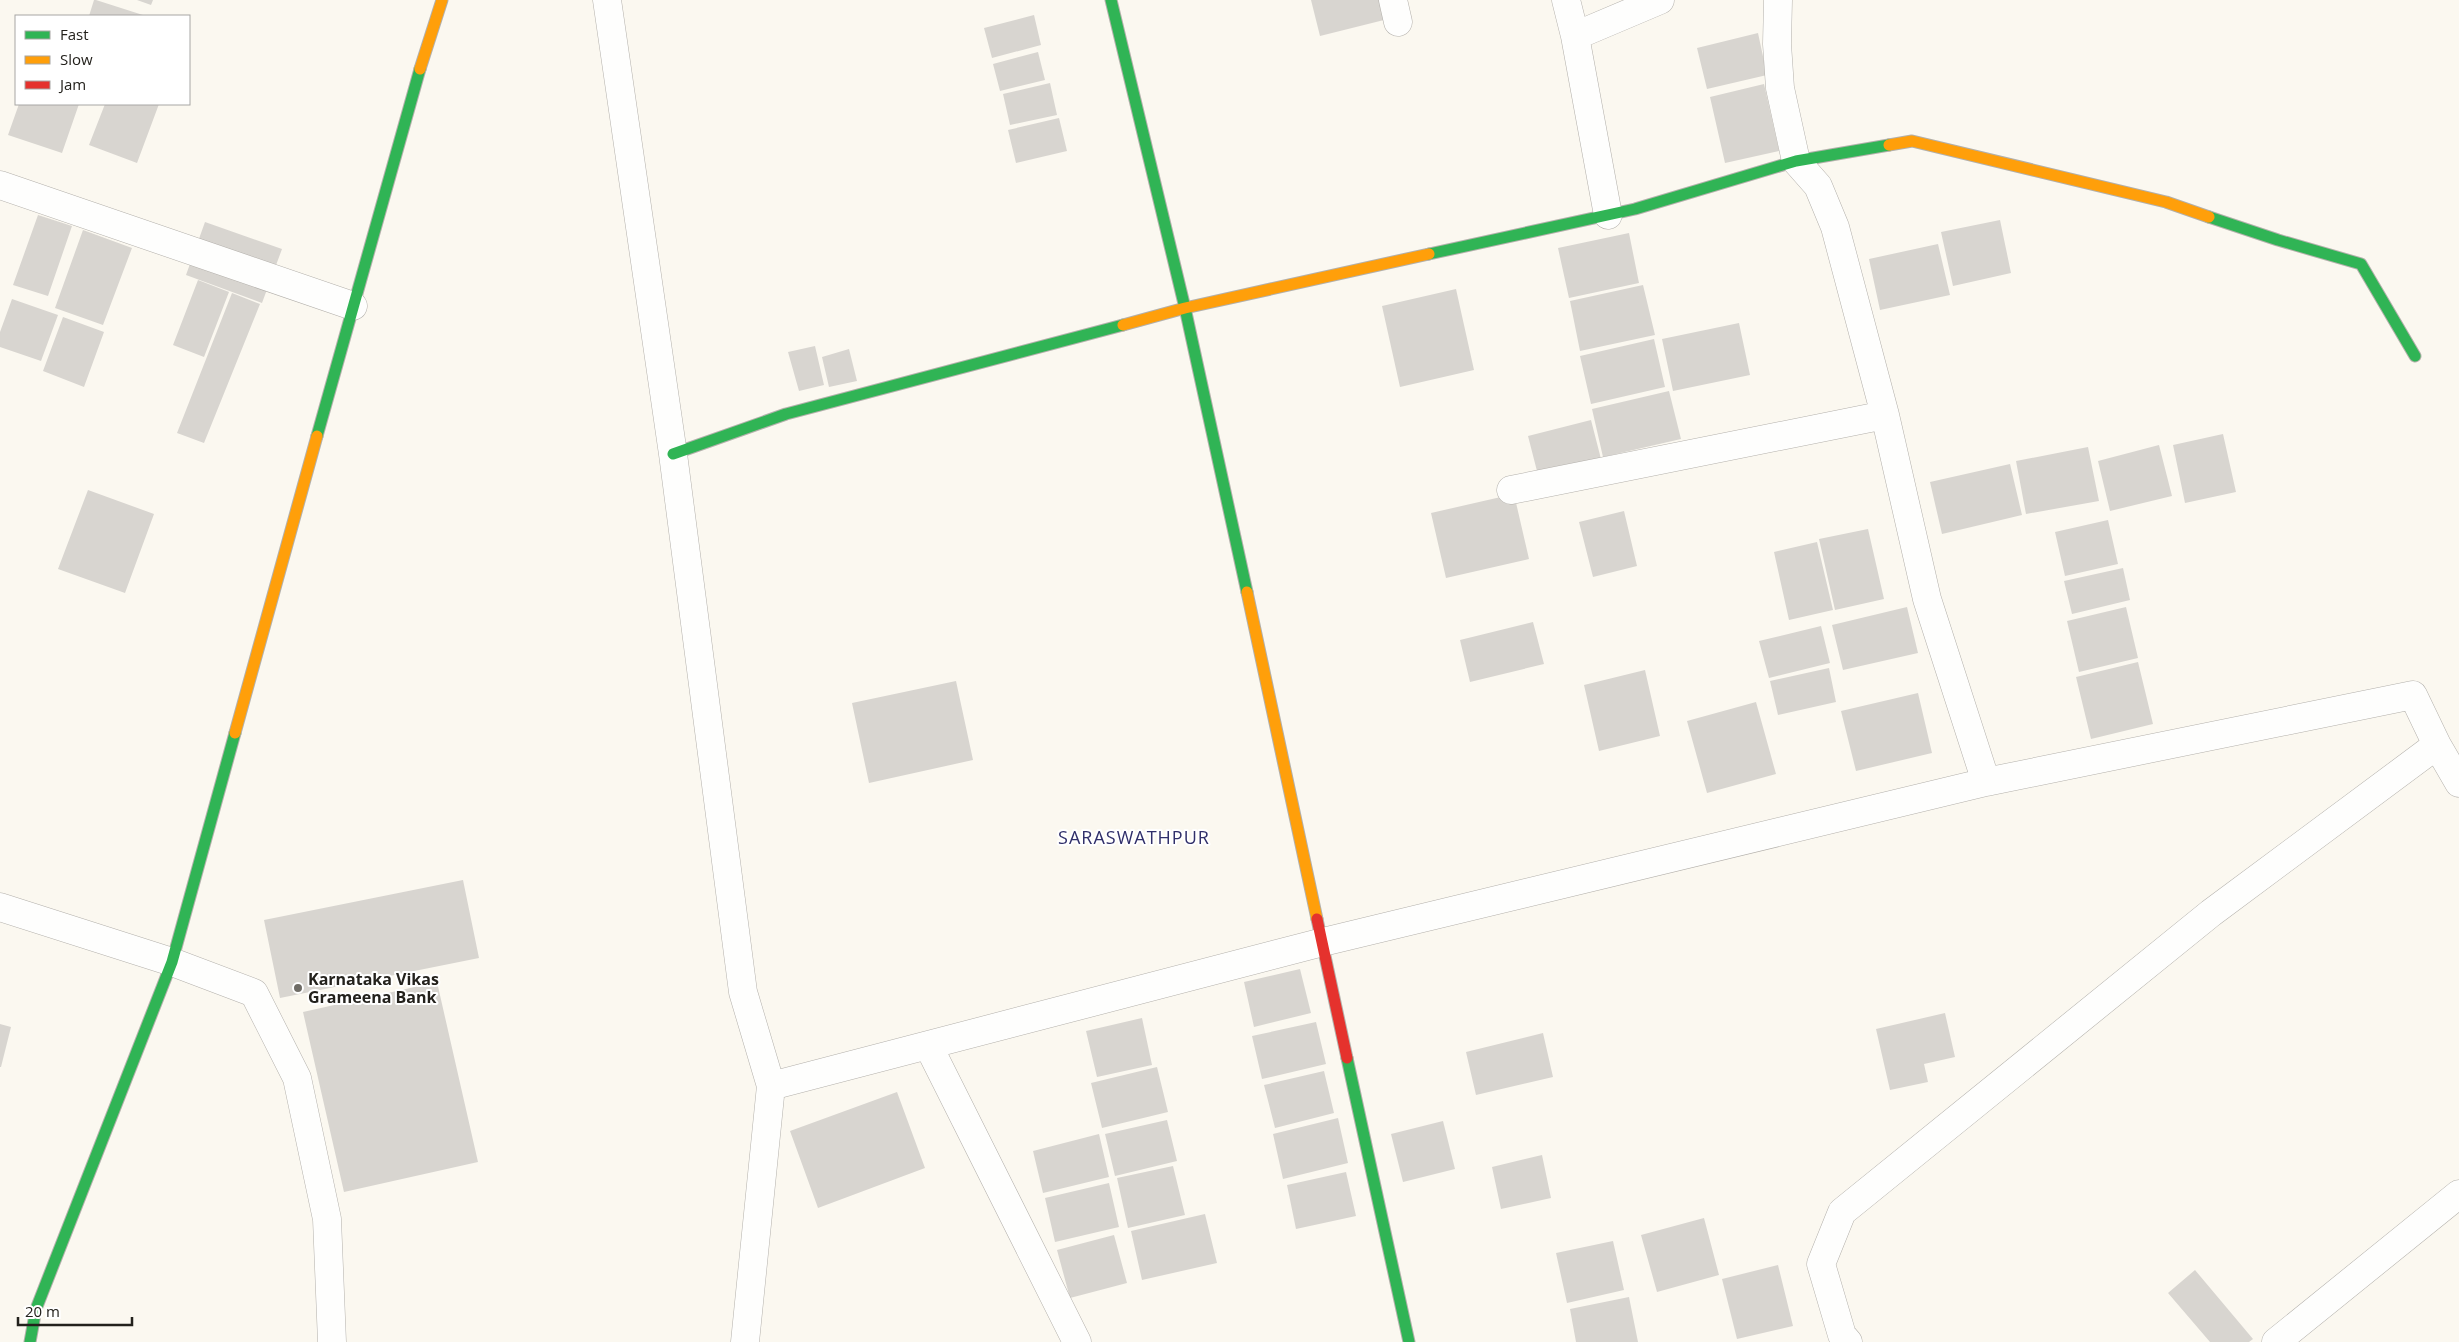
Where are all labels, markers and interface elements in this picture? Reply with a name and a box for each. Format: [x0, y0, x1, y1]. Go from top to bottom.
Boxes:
legend [15, 15, 190, 105]
text: Fast [60, 24, 89, 44]
text: Slow [60, 49, 93, 69]
text: Jam [58, 74, 86, 94]
district label: SARASWATHPUR [1058, 825, 1210, 849]
place label: Karnataka Vikas Grameena Bank [308, 968, 439, 1008]
marker: Karnataka Vikas Grameena Bank [292, 982, 304, 994]
scale bar [18, 1294, 131, 1326]
text: 20 m [25, 1301, 60, 1321]

